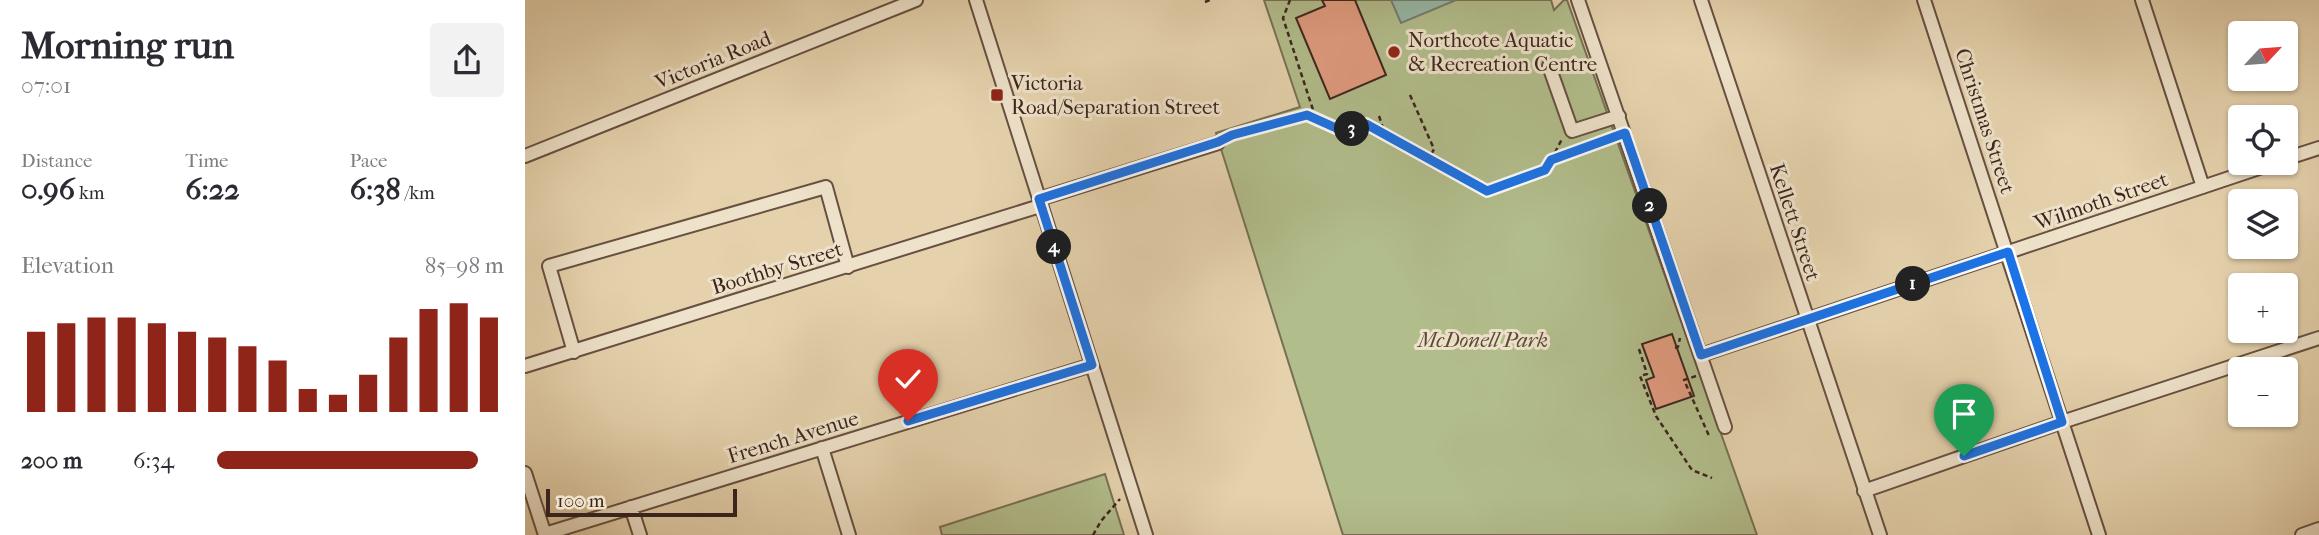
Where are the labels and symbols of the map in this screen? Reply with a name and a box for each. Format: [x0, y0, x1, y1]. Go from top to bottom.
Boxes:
north arrow [2228, 21, 2298, 91]
street label: Victoria Road [651, 26, 775, 95]
place label: Northcote Aquatic & Recreation Centre [1408, 28, 1597, 76]
marker: Northcote Aquatic & Recreation Centre [1386, 44, 1402, 60]
street label: Christmas Street [1950, 45, 2020, 197]
place label: Victoria Road/Separation Street [1010, 71, 1221, 119]
marker: Victoria Road/Separation Street [989, 87, 1005, 103]
pin: 3 [1335, 111, 1369, 146]
street label: Kellett Street [1765, 160, 1825, 284]
street label: Wilmoth Street [2030, 167, 2171, 235]
pin: 2 [1633, 188, 1667, 224]
pin: 4 [1037, 230, 1071, 264]
street label: Boothby Street [709, 237, 846, 299]
pin: 1 [1895, 266, 1931, 302]
park label: McDonell Park [1416, 328, 1548, 352]
pin [878, 349, 938, 421]
pin [1934, 384, 1994, 456]
street label: French Avenue [725, 406, 861, 468]
scale bar [546, 486, 737, 518]

